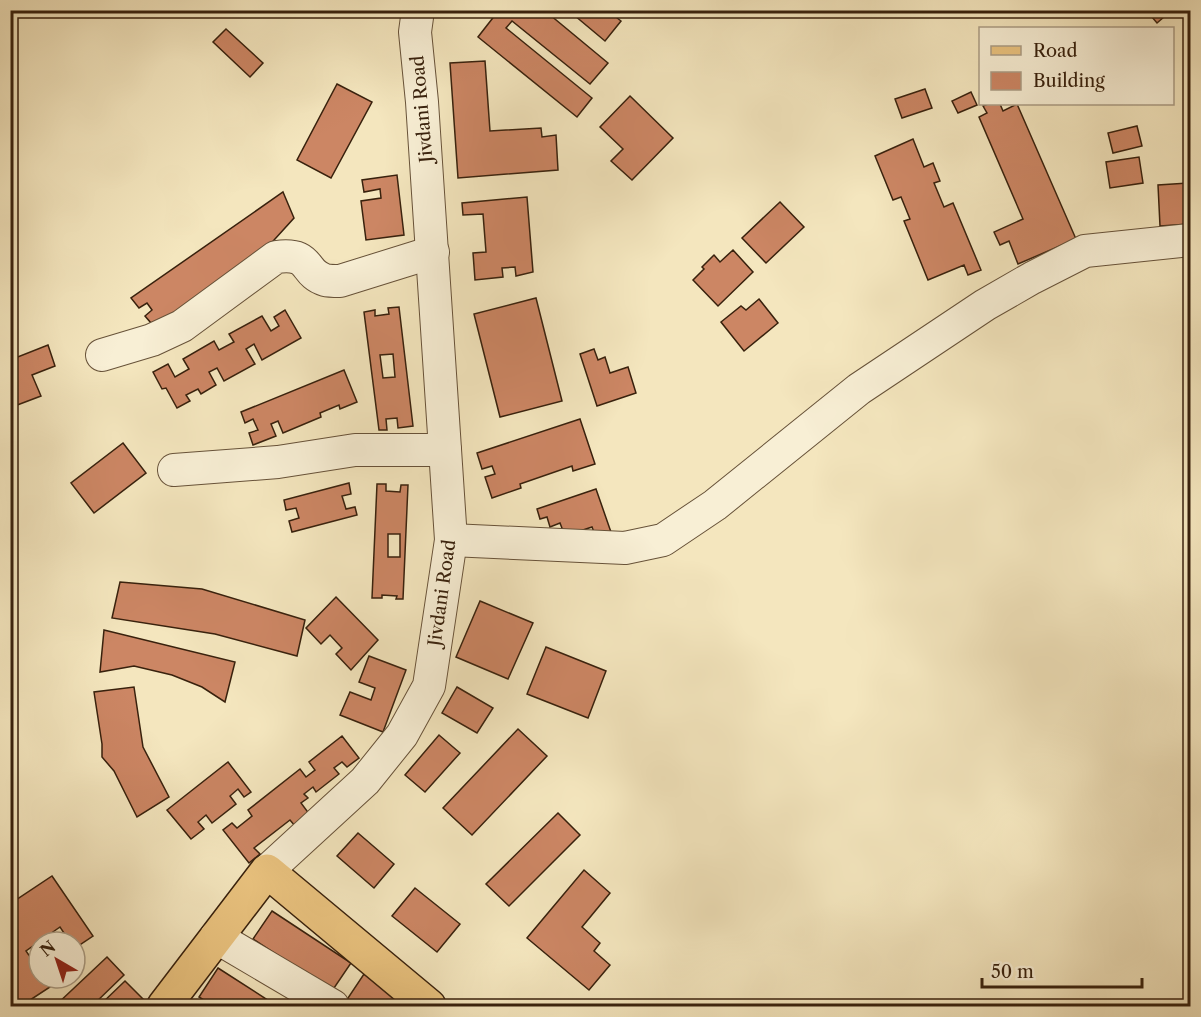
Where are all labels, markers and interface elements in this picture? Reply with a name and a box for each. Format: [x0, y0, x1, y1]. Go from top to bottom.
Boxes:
legend [979, 27, 1174, 105]
text: Road [1033, 40, 1078, 62]
street label: Jivdani Road [406, 54, 438, 166]
text: Building [1033, 70, 1105, 92]
street label: Jivdani Road [423, 538, 460, 651]
north arrow [27, 930, 87, 990]
text: N [36, 936, 59, 960]
scale bar [982, 951, 1142, 989]
text: 50 m [991, 961, 1034, 983]

